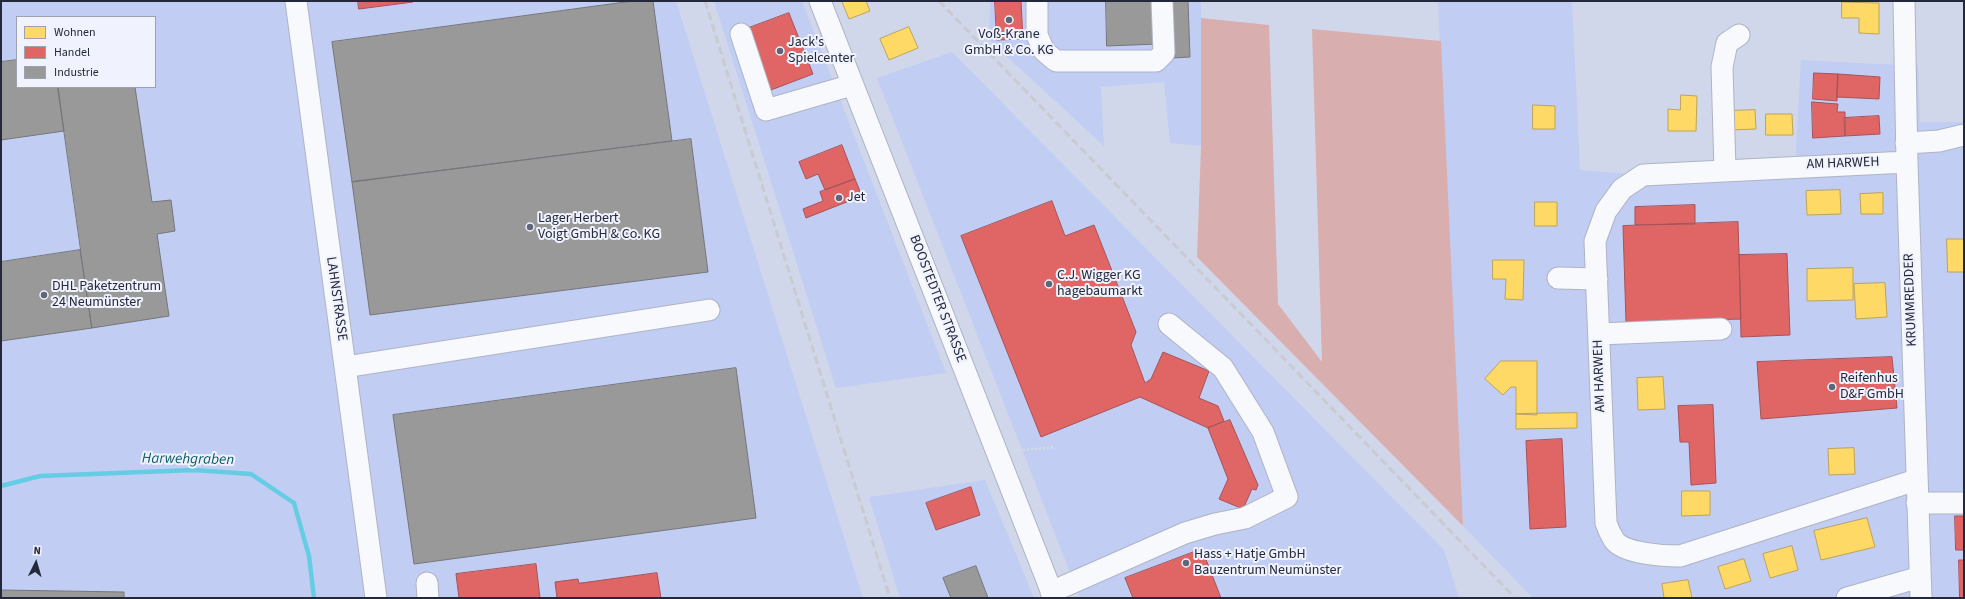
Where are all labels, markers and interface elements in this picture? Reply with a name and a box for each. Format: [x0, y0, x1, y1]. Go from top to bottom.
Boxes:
marker: Voß-Krane GmbH & Co. KG [1004, 15, 1014, 25]
legend [16, 16, 156, 88]
text: Wohnen [54, 24, 96, 41]
place label: Voß-Krane GmbH & Co. KG [964, 27, 1054, 60]
place label: Jack's Spielcenter [788, 35, 854, 68]
text: Handel [54, 44, 90, 61]
marker: Jack's Spielcenter [775, 46, 785, 56]
text: Industrie [54, 64, 99, 81]
street label: AM HARWEH [1806, 154, 1880, 174]
place label: Jet [847, 190, 865, 206]
marker: Jet [834, 193, 844, 203]
place label: Lager Herbert Voigt GmbH & Co. KG [538, 211, 660, 244]
marker: Lager Herbert Voigt GmbH & Co. KG [525, 222, 535, 232]
street label: BOOSTEDTER STRASSE [905, 233, 969, 365]
street label: KRUMMREDDER [1901, 253, 1921, 347]
street label: LAHNSTRASSE [322, 256, 350, 342]
place label: C.J. Wigger KG hagebaumarkt [1057, 268, 1143, 300]
place label: DHL Paketzentrum 24 Neumünster [52, 279, 161, 312]
marker: C.J. Wigger KG hagebaumarkt [1044, 279, 1054, 289]
marker: DHL Paketzentrum 24 Neumünster [39, 290, 49, 300]
street label: AM HARWEH [1590, 339, 1610, 413]
place label: Reifenhus D&F GmbH [1840, 371, 1904, 404]
marker: Reifenhus D&F GmbH [1827, 382, 1837, 392]
water label: Harwehgraben [142, 450, 234, 470]
north arrow [16, 543, 56, 583]
text: N [33, 543, 41, 558]
place label: Hass + Hatje GmbH Bauzentrum Neumünster [1194, 547, 1341, 580]
marker: Hass + Hatje GmbH Bauzentrum Neumünster [1181, 558, 1191, 568]

